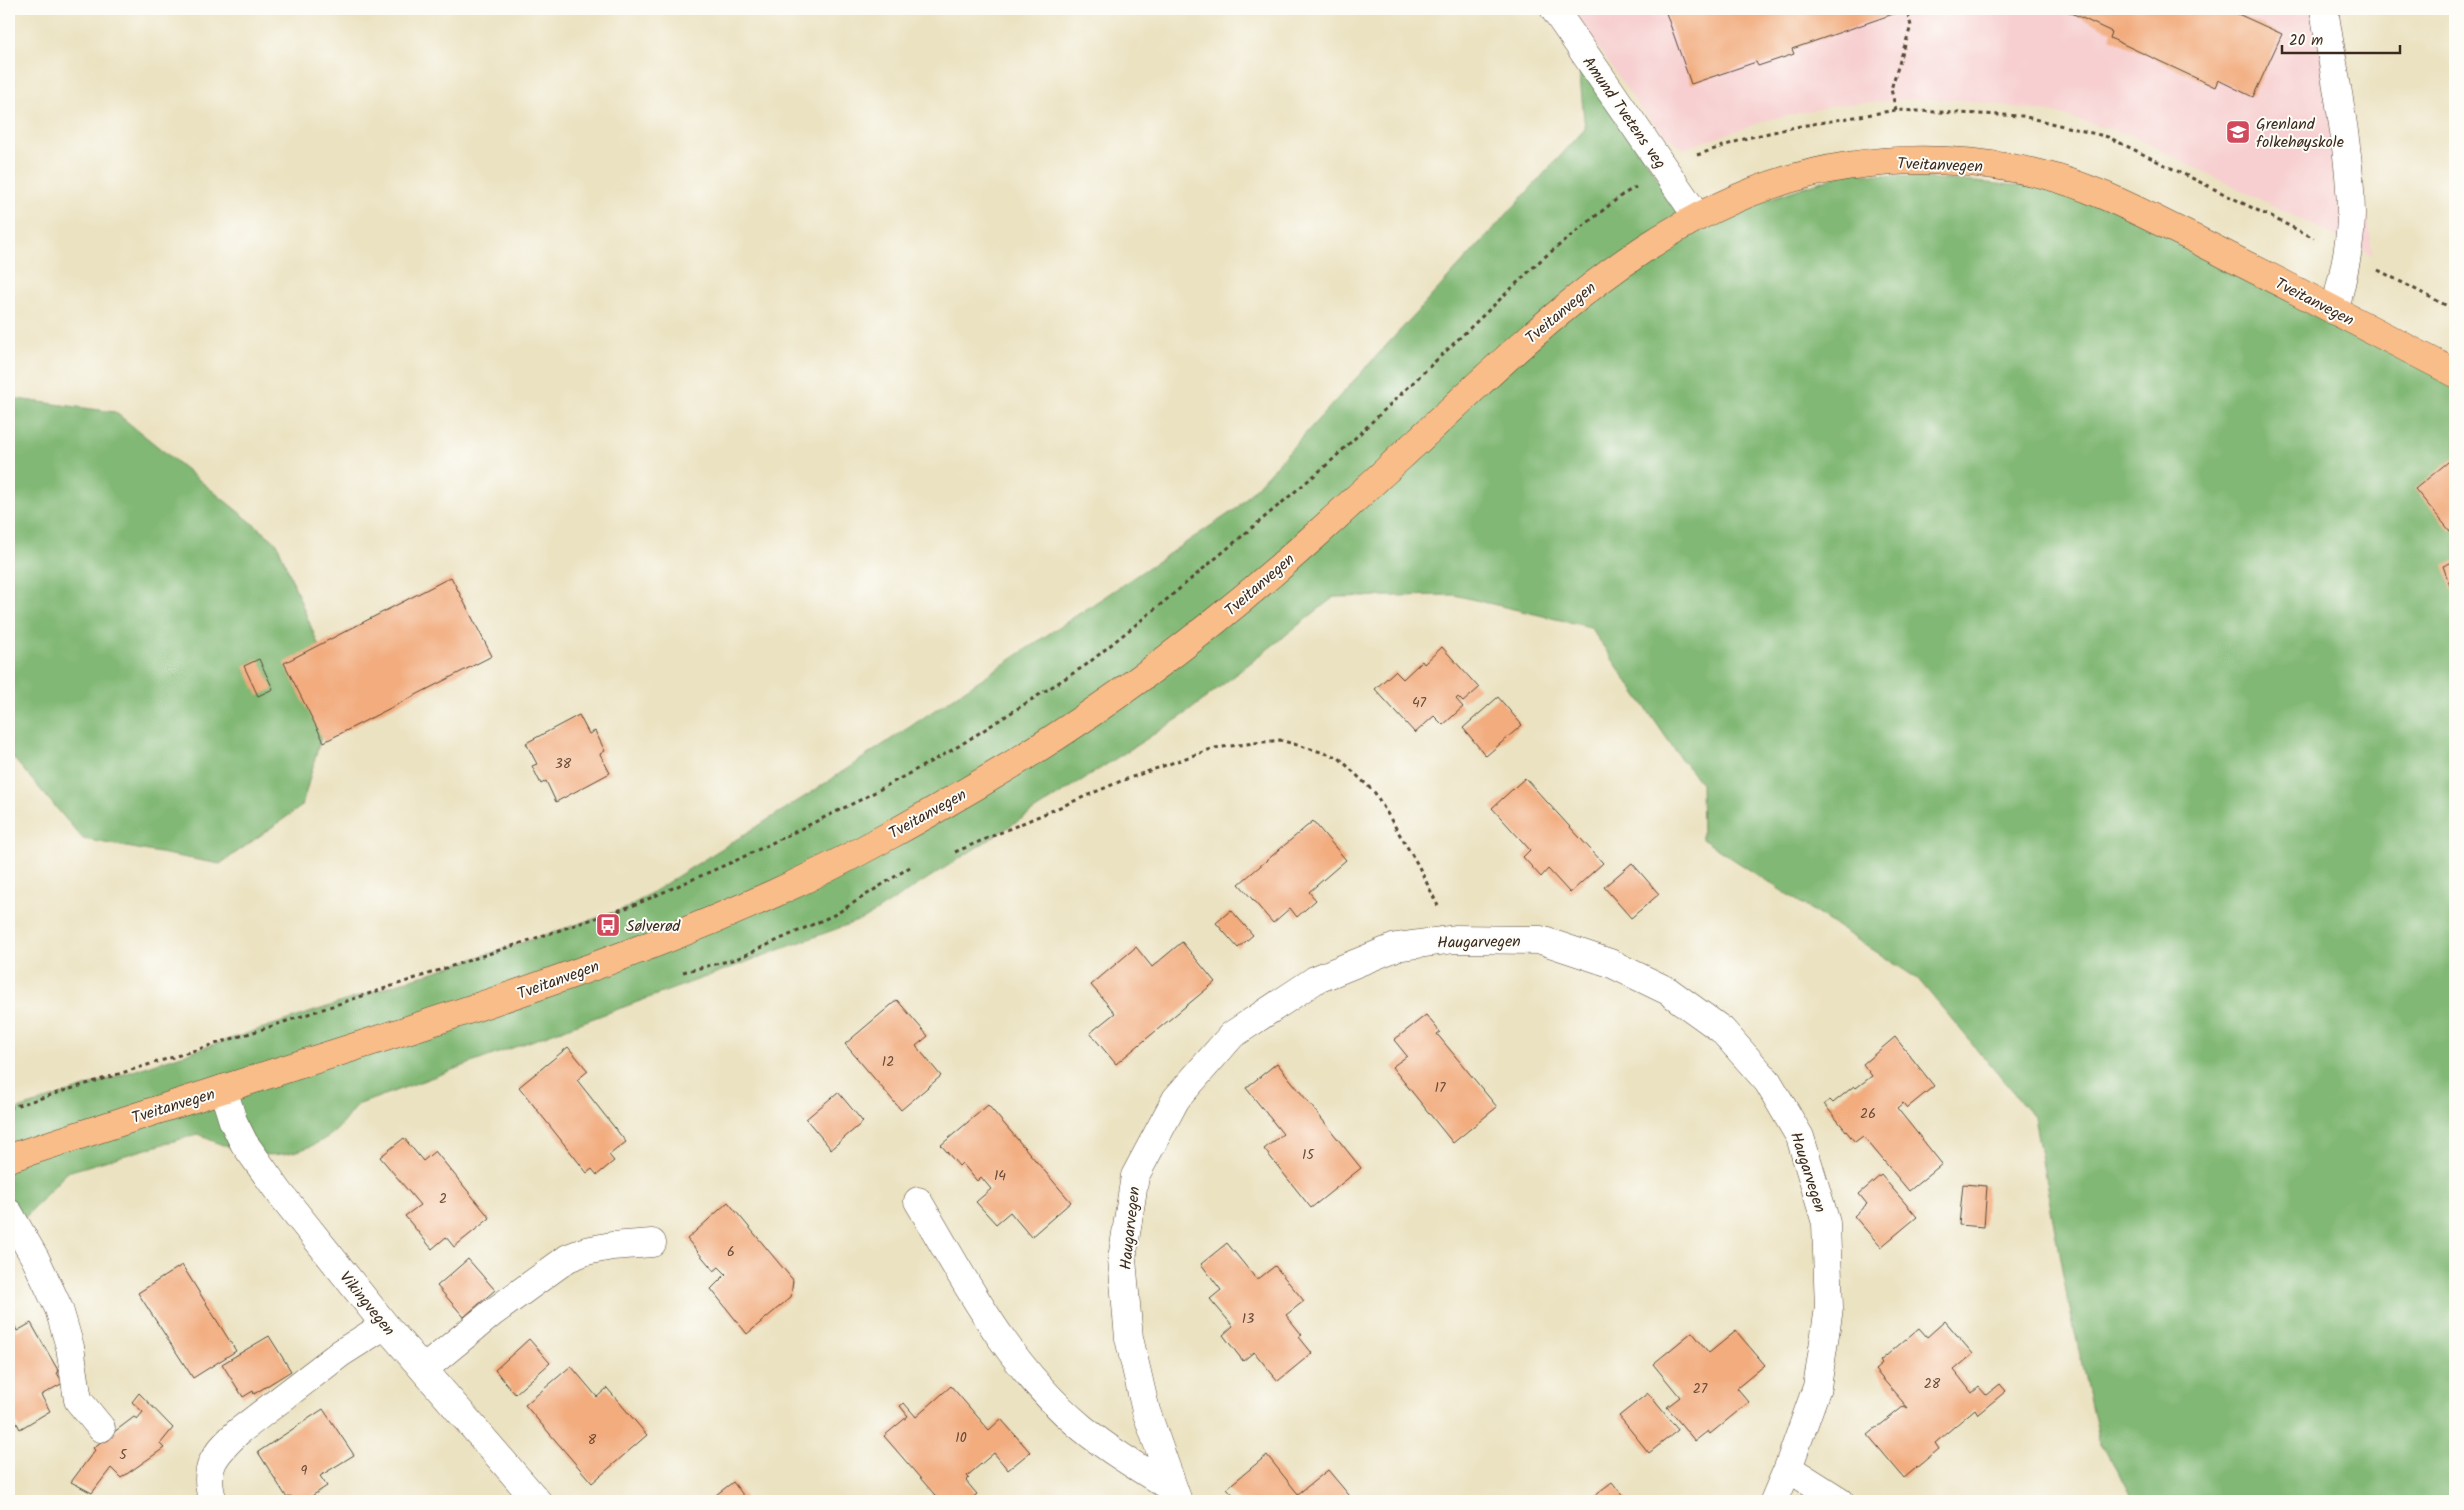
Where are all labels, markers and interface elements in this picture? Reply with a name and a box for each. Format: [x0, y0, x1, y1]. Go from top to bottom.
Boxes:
scale bar [2282, 22, 2399, 54]
text: 20 m [2289, 29, 2323, 53]
street label: Amund Tvetens veg [1576, 51, 1672, 174]
place label: Grenland folkehøyskole [2256, 112, 2344, 155]
school or university icon: Grenland folkehøyskole [2225, 119, 2251, 145]
street label: Tveitanvegen [1897, 152, 1983, 179]
street label: Tveitanvegen [2270, 272, 2358, 333]
street label: Tveitanvegen [1520, 276, 1602, 350]
street label: Tveitanvegen [1219, 548, 1301, 623]
house number: 47 [1412, 692, 1427, 714]
house number: 38 [555, 753, 572, 775]
street label: Tveitanvegen [884, 783, 971, 846]
bus stop icon: Sølverød [595, 912, 621, 938]
place label: Sølverød [626, 914, 681, 939]
street label: Haugarvegen [1437, 929, 1521, 956]
street label: Tveitanvegen [514, 954, 603, 1007]
house number: 12 [882, 1051, 894, 1073]
house number: 17 [1435, 1077, 1446, 1099]
street label: Tveitanvegen [129, 1082, 218, 1131]
house number: 26 [1860, 1103, 1876, 1125]
street label: Haugarvegen [1783, 1129, 1832, 1216]
house number: 15 [1302, 1144, 1315, 1166]
house number: 14 [994, 1165, 1006, 1187]
street label: Haugarvegen [1114, 1185, 1147, 1271]
house number: 2 [439, 1188, 447, 1210]
house number: 6 [727, 1241, 735, 1263]
street label: Vikingvegen [333, 1266, 401, 1342]
house number: 13 [1242, 1308, 1254, 1330]
house number: 28 [1924, 1373, 1941, 1395]
house number: 27 [1693, 1378, 1708, 1400]
house number: 10 [955, 1427, 967, 1449]
house number: 8 [588, 1429, 597, 1451]
house number: 5 [119, 1444, 128, 1466]
house number: 9 [301, 1460, 308, 1482]

